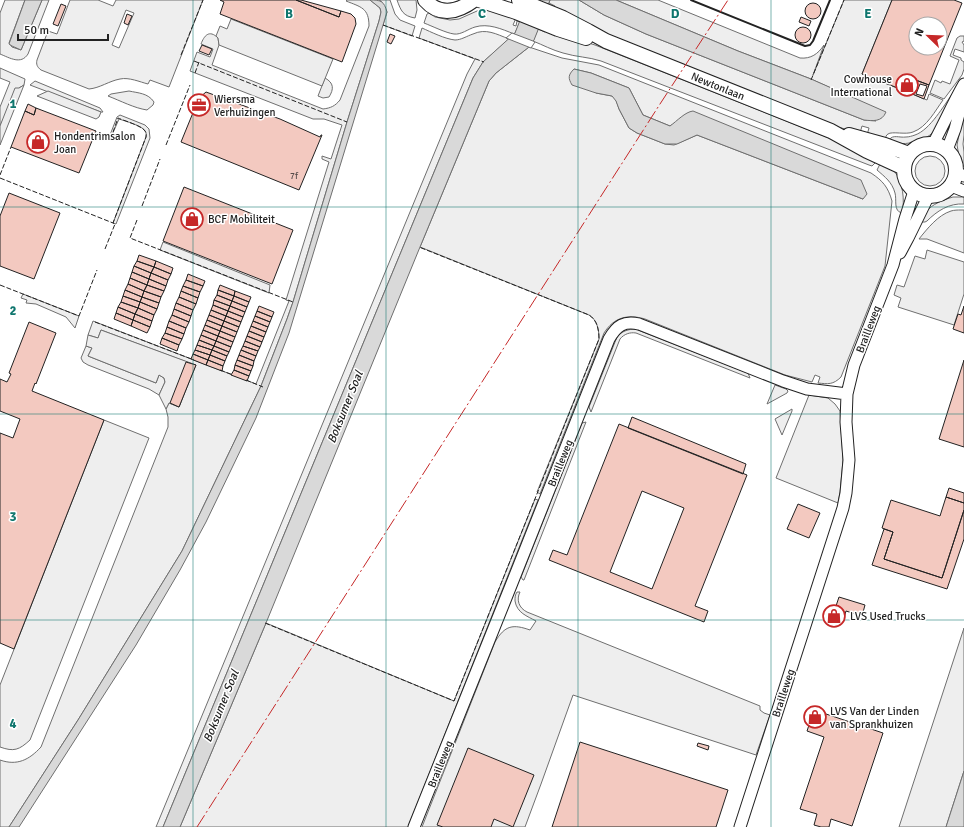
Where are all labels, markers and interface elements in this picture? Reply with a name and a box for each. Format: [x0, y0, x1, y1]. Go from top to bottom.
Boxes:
text: B [285, 6, 293, 22]
text: C [478, 6, 486, 22]
text: D [671, 6, 680, 22]
text: E [864, 6, 872, 22]
scale bar [18, 16, 108, 42]
north arrow [908, 16, 948, 56]
text: 50 m [24, 23, 49, 38]
text: N [912, 26, 927, 38]
street label: Newtonlaan [689, 70, 747, 103]
shop icon: Cowhouse International [894, 72, 920, 98]
place label: Cowhouse International [831, 73, 892, 99]
office icon: Wiersma Verhuizingen [186, 92, 212, 118]
place label: Wiersma Verhuizingen [214, 93, 275, 119]
text: 1 [9, 96, 17, 112]
shop icon: Hondentrimsalon Joan [25, 129, 51, 155]
place label: Hondentrimsalon Joan [54, 130, 136, 156]
house number: 7f [290, 171, 299, 182]
shop icon: BCF Mobiliteit [179, 206, 205, 232]
place label: BCF Mobiliteit [208, 213, 275, 226]
text: 2 [9, 303, 17, 319]
street label: Brailleweg [853, 303, 884, 355]
water label: Boksumer Soal [324, 368, 367, 445]
street label: Brailleweg [545, 438, 576, 489]
text: 3 [9, 509, 17, 525]
shop icon: LVS Used Trucks [821, 603, 847, 629]
place label: LVS Used Trucks [850, 610, 926, 623]
water label: Boksumer Soal [200, 667, 243, 744]
street label: Brailleweg [770, 667, 797, 719]
shop icon: LVS Van der Linden van Sprankhuizen [802, 704, 828, 730]
place label: LVS Van der Linden van Sprankhuizen [830, 705, 919, 731]
text: 4 [9, 716, 17, 732]
street label: Brailleweg [425, 739, 456, 790]

